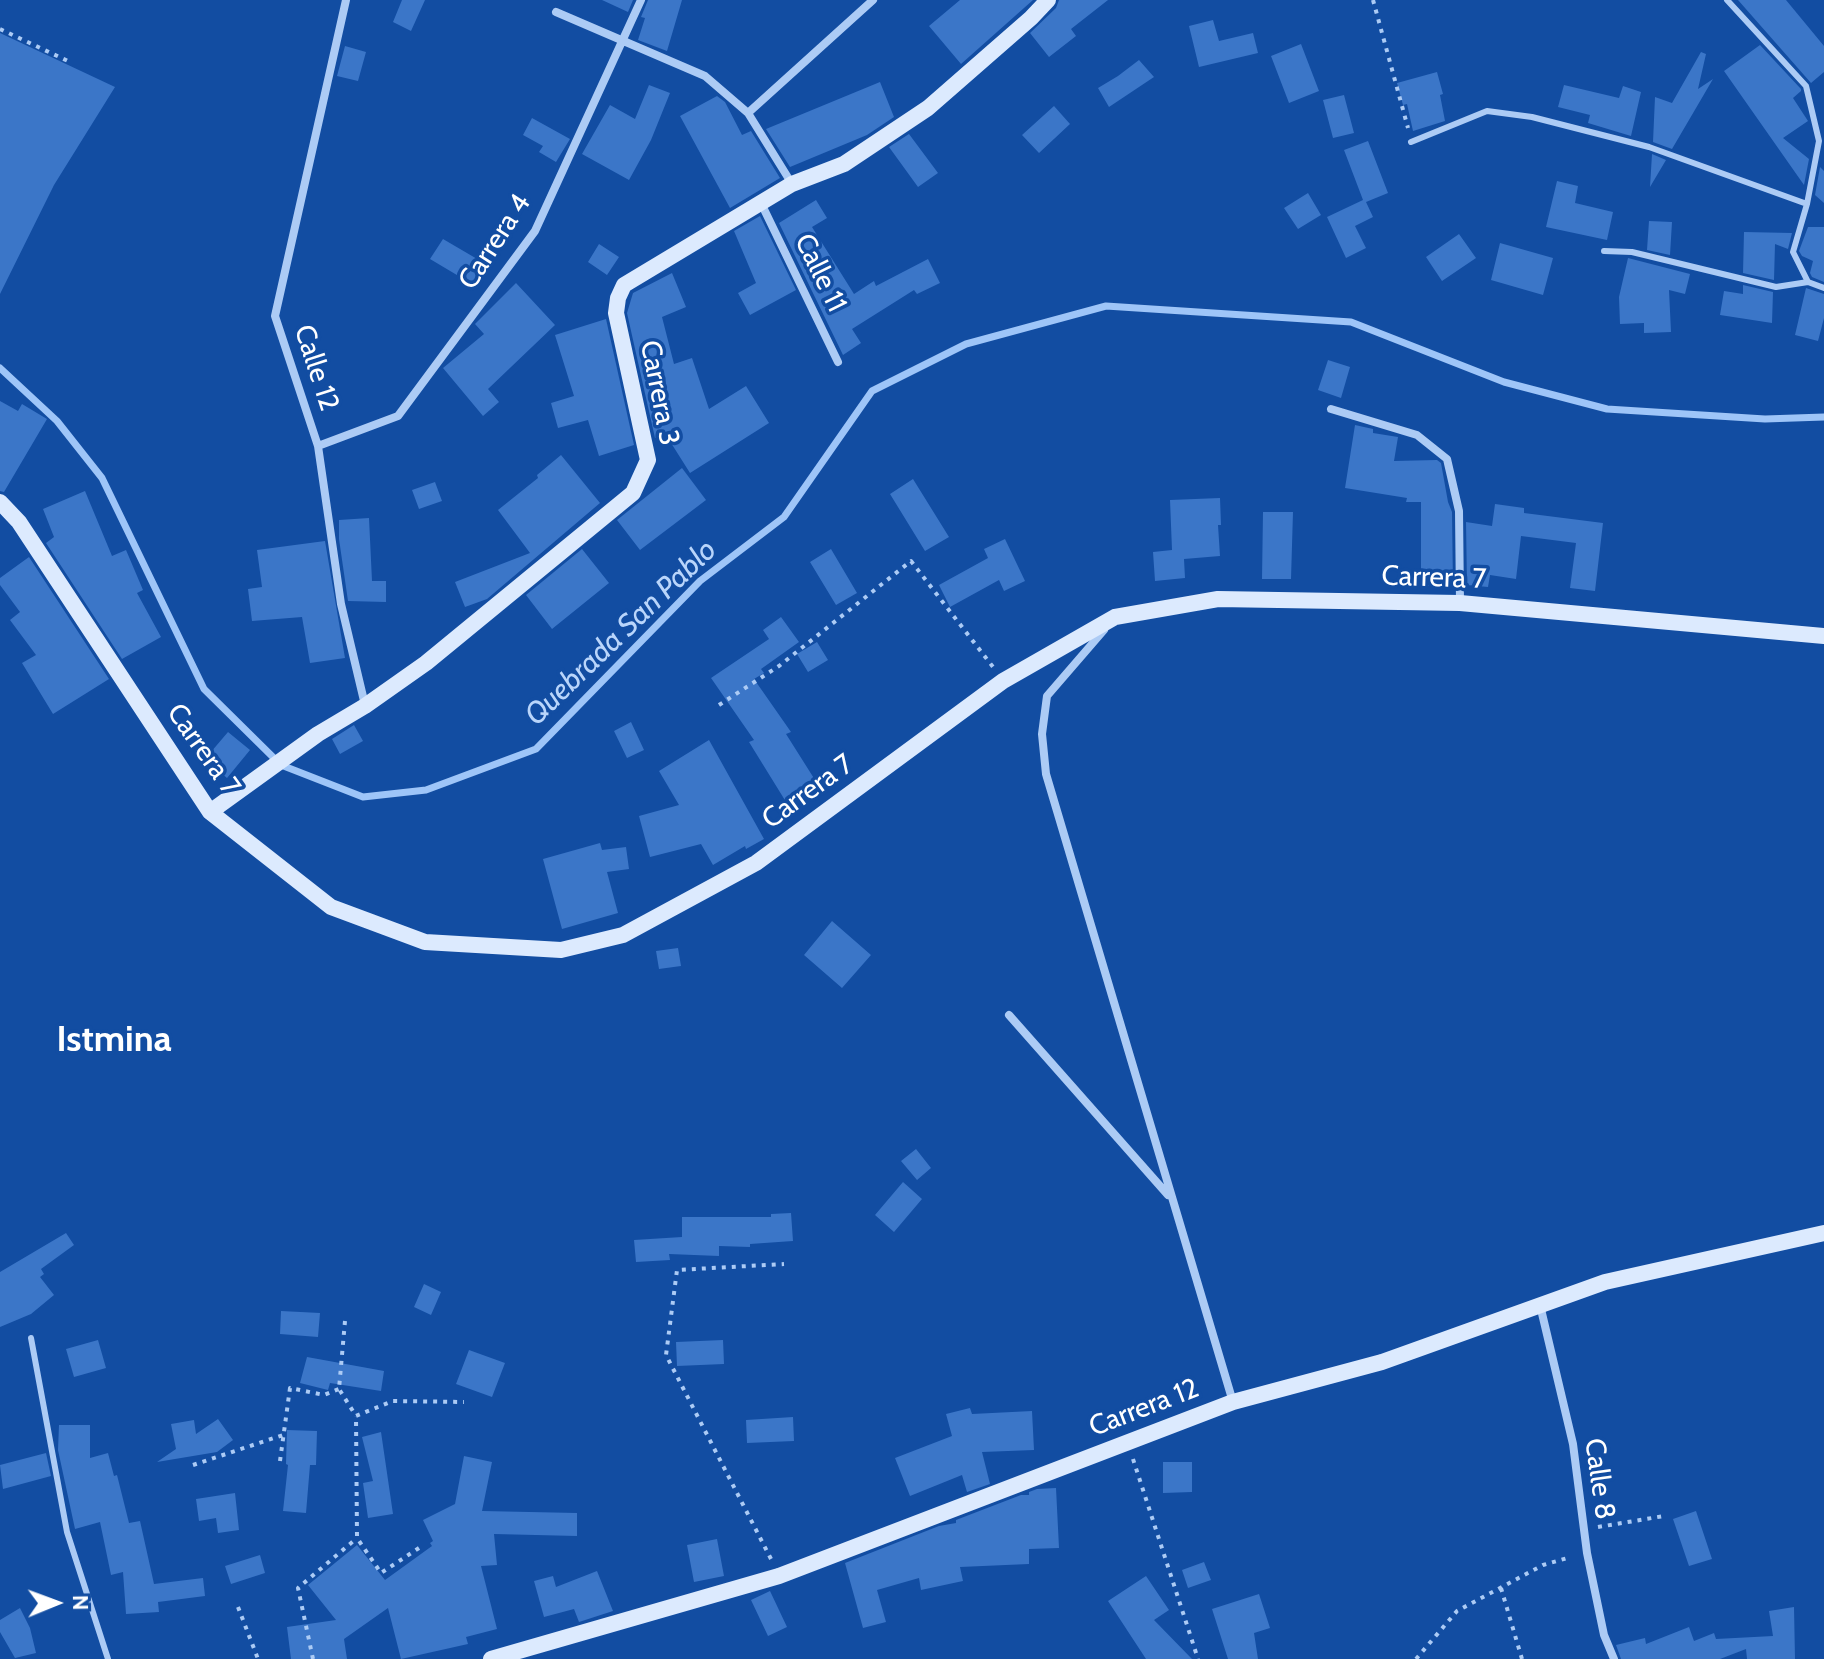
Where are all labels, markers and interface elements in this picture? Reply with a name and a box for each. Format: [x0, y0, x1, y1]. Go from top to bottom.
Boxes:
street label: Carrera 4 [452, 188, 538, 296]
street label: Calle 11 [787, 228, 853, 318]
street label: Calle 12 [286, 321, 346, 415]
street label: Carrera 3 [632, 338, 686, 448]
water label: Quebrada San Pablo [518, 533, 724, 733]
street label: Carrera 7 [1381, 559, 1487, 597]
street label: Carrera 7 [159, 697, 247, 803]
street label: Carrera 7 [756, 748, 860, 836]
district label: Istmina [56, 1018, 172, 1062]
street label: Carrera 12 [1085, 1372, 1203, 1444]
street label: Calle 8 [1577, 1436, 1621, 1522]
north arrow [16, 1563, 96, 1643]
text: N [67, 1595, 94, 1611]

